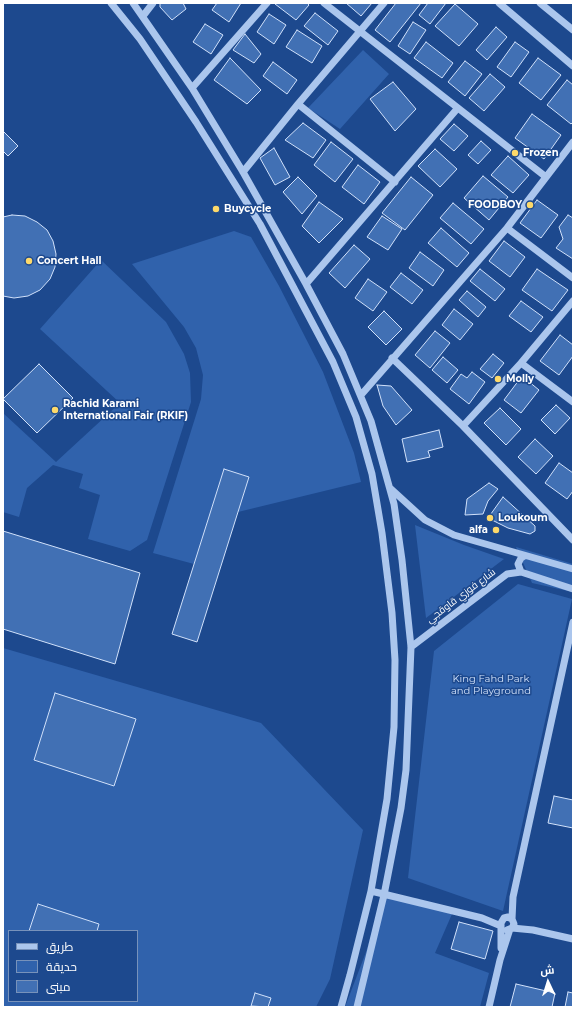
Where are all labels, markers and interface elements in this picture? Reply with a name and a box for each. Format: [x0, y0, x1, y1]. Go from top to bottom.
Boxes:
place label: Frozen [523, 147, 559, 159]
marker: Frozen [510, 148, 520, 158]
place label: FOODBOY [468, 199, 522, 211]
marker: FOODBOY [525, 200, 535, 210]
place label: Buycycle [224, 203, 271, 215]
marker: Buycycle [211, 204, 221, 214]
place label: Concert Hall [37, 255, 102, 267]
marker: Concert Hall [24, 256, 34, 266]
place label: Molly [506, 373, 534, 385]
marker: Molly [493, 374, 503, 384]
place label: Rachid Karami International Fair (RKIF) [63, 398, 188, 422]
marker: Rachid Karami International Fair (RKIF) [50, 405, 60, 415]
place label: Loukoum [498, 512, 548, 524]
marker: Loukoum [485, 513, 495, 523]
place label: alfa [469, 524, 488, 536]
marker: alfa [491, 525, 501, 535]
street label: شارع فوزي قاوقجي [424, 566, 498, 626]
park label: King Fahd Park and Playground [451, 673, 531, 696]
legend [8, 930, 138, 1002]
text: طريق [46, 939, 73, 954]
text: حديقة [46, 959, 77, 974]
north arrow [528, 962, 568, 1002]
text: ش [540, 963, 555, 978]
text: مبنى [46, 979, 71, 994]

